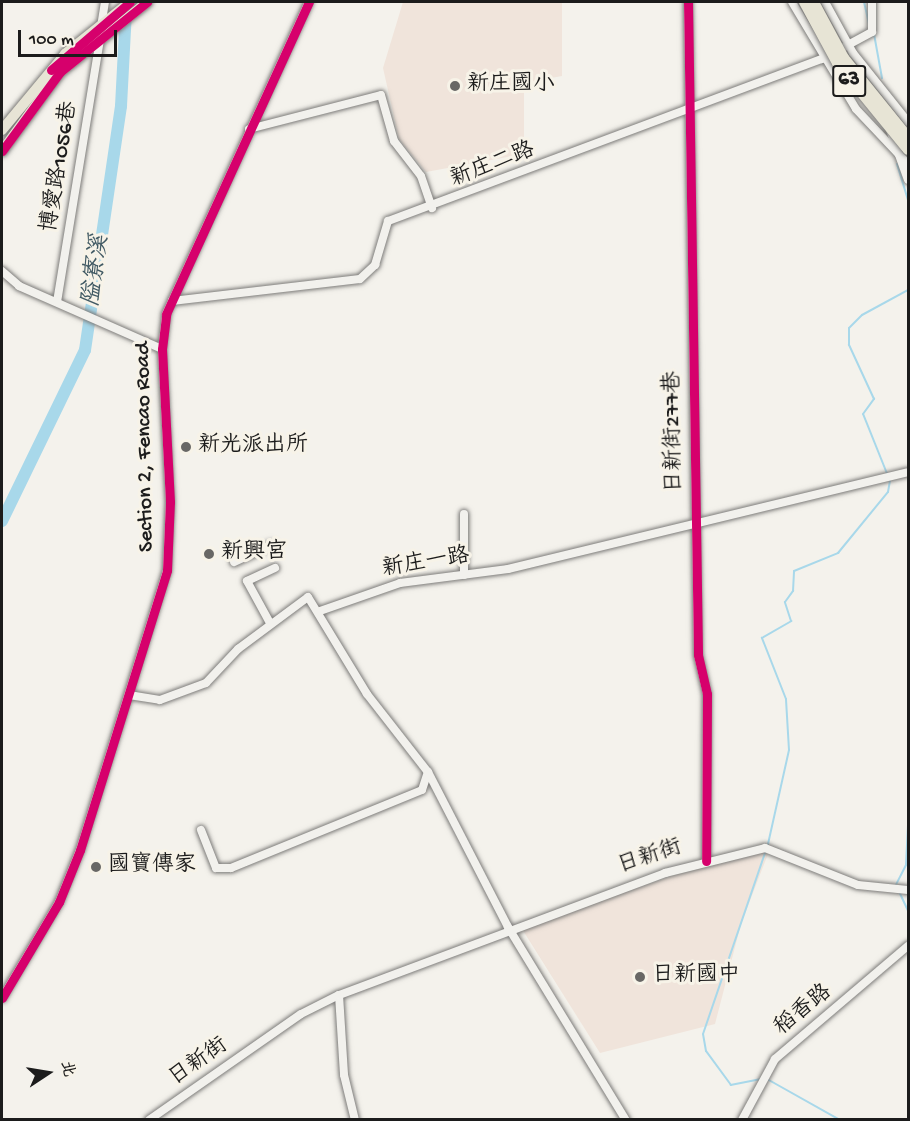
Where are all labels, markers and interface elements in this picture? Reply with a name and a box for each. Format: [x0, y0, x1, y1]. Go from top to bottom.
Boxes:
scale bar [21, 18, 120, 56]
text: 100 m [29, 30, 74, 51]
road number: 63 [831, 63, 867, 99]
place label: 新庄國小 [467, 73, 555, 99]
marker: 新庄國小 [448, 79, 462, 93]
street label: 博愛路1056巷 [38, 100, 84, 234]
street label: 新庄二路 [447, 138, 539, 194]
water label: 隘寮溪 [78, 233, 116, 309]
street label: Section 2, Fencao Road [131, 342, 161, 552]
street label: 日新街277巷 [661, 371, 689, 493]
place label: 新光派出所 [198, 434, 308, 460]
marker: 新光派出所 [179, 440, 193, 454]
place label: 新興宮 [221, 541, 287, 567]
street label: 新庄一路 [380, 544, 472, 584]
marker: 新興宮 [202, 547, 216, 561]
street label: 日新街 [615, 835, 685, 881]
place label: 國寶傳家 [108, 854, 196, 880]
marker: 國寶傳家 [89, 860, 103, 874]
place label: 日新國中 [652, 964, 740, 990]
marker: 日新國中 [633, 970, 647, 984]
street label: 稻香路 [770, 980, 838, 1042]
street label: 日新街 [164, 1033, 234, 1093]
north arrow [18, 1043, 78, 1103]
text: 北 [55, 1059, 77, 1079]

